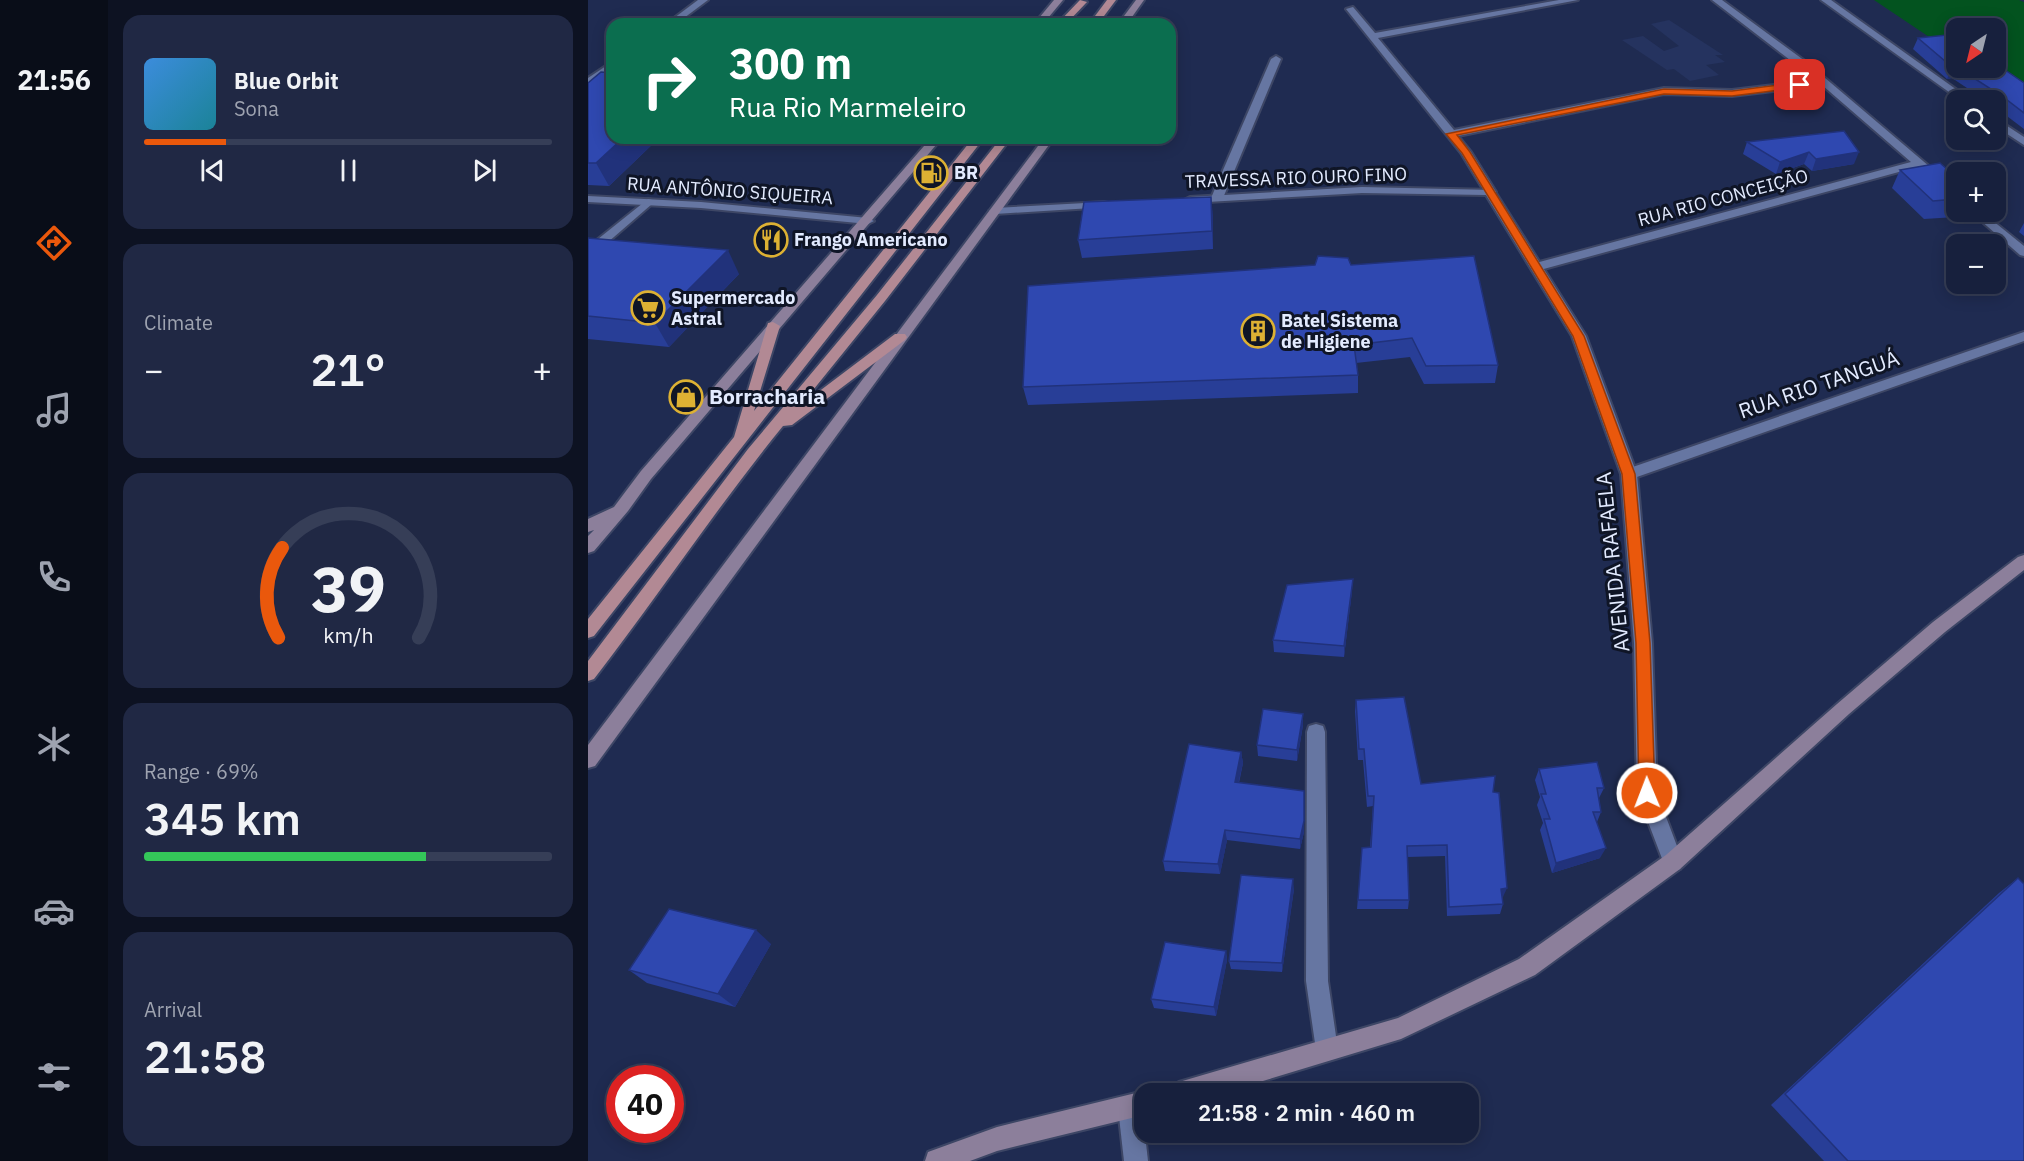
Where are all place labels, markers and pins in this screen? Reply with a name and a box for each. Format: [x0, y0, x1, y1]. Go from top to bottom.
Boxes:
pin [1774, 59, 1825, 110]
fuel station icon: BR [913, 155, 949, 191]
place label: BR [954, 161, 978, 184]
restaurant icon: Frango Americano [753, 222, 789, 258]
place label: Frango Americano [794, 228, 948, 251]
place label: Supermercado Astral [671, 286, 795, 330]
supermarket icon: Supermercado Astral [630, 290, 666, 326]
place label: Batel Sistema de Higiene [1281, 309, 1398, 353]
building icon: Batel Sistema de Higiene [1240, 313, 1276, 349]
shop icon: Borracharia [668, 379, 704, 415]
place label: Borracharia [709, 382, 825, 410]

